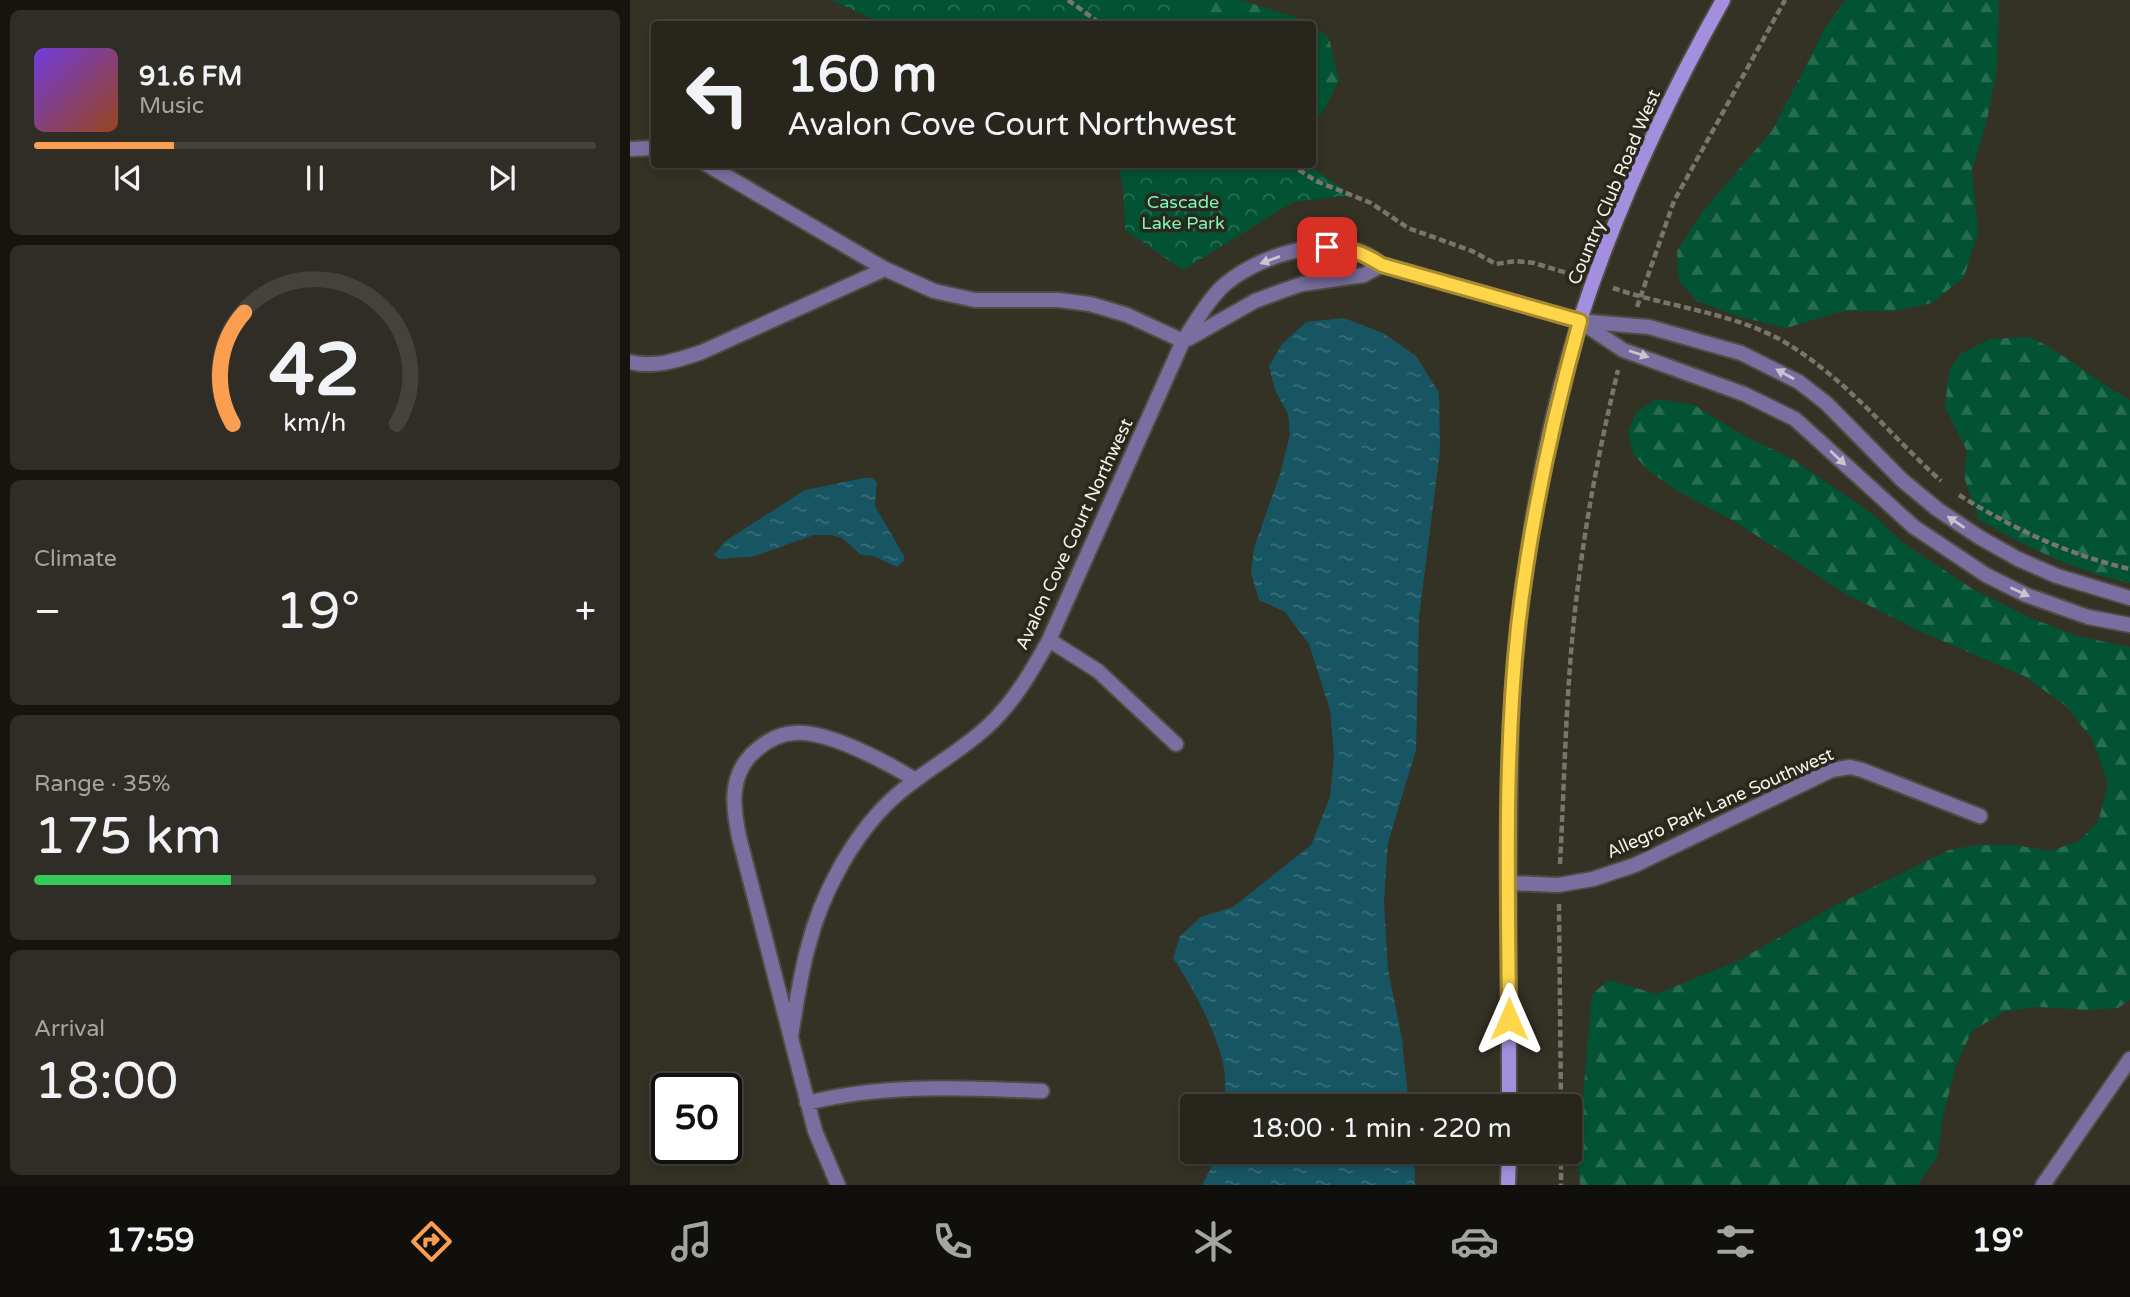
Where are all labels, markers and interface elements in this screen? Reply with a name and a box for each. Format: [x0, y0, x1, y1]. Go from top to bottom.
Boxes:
text: 160 m [787, 46, 937, 105]
icon: left [672, 49, 763, 140]
text: 91.6 FM [139, 61, 242, 92]
street label: Country Club Road West [1563, 86, 1665, 288]
text: Music [139, 92, 204, 120]
text: Avalon Cove Court Northwest [787, 106, 1236, 144]
icon: previous [109, 159, 147, 197]
icon: pause [296, 159, 334, 197]
icon: next [483, 159, 521, 197]
park label: Cascade Lake Park [1141, 191, 1225, 234]
pin [1297, 217, 1357, 277]
icon: arrive [1308, 228, 1346, 266]
one-way arrow [1260, 254, 1281, 265]
text: 42 [269, 327, 361, 415]
one-way arrow [1628, 350, 1649, 360]
one-way arrow [1775, 368, 1794, 380]
text: km/h [284, 407, 346, 437]
street label: Avalon Cove Court Northwest [1011, 415, 1137, 653]
one-way arrow [1829, 449, 1846, 465]
one-way arrow [1947, 516, 1966, 529]
text: Climate [34, 545, 117, 573]
text: 19° [275, 580, 360, 643]
one-way arrow [2010, 586, 2030, 597]
text: − [34, 589, 61, 635]
text: + [575, 589, 596, 635]
street label: Allegro Park Lane Southwest [1603, 743, 1837, 863]
text: Range · 35% [34, 770, 170, 798]
text: 175 km [34, 805, 222, 868]
position arrow [1472, 982, 1546, 1056]
text: Arrival [34, 1015, 105, 1043]
text: 18:00 [34, 1050, 178, 1113]
speed limit sign: 50 [651, 1073, 742, 1164]
text: 18:00 · 1 min · 220 m [1250, 1113, 1512, 1144]
icon: directions [407, 1217, 456, 1266]
icon: music [667, 1217, 716, 1266]
icon: phone [928, 1217, 977, 1266]
icon: climate [1189, 1217, 1238, 1266]
icon: car [1450, 1217, 1499, 1266]
icon: filters [1711, 1217, 1760, 1266]
text: 17:59 [106, 1222, 195, 1260]
text: 19° [1972, 1222, 2024, 1260]

